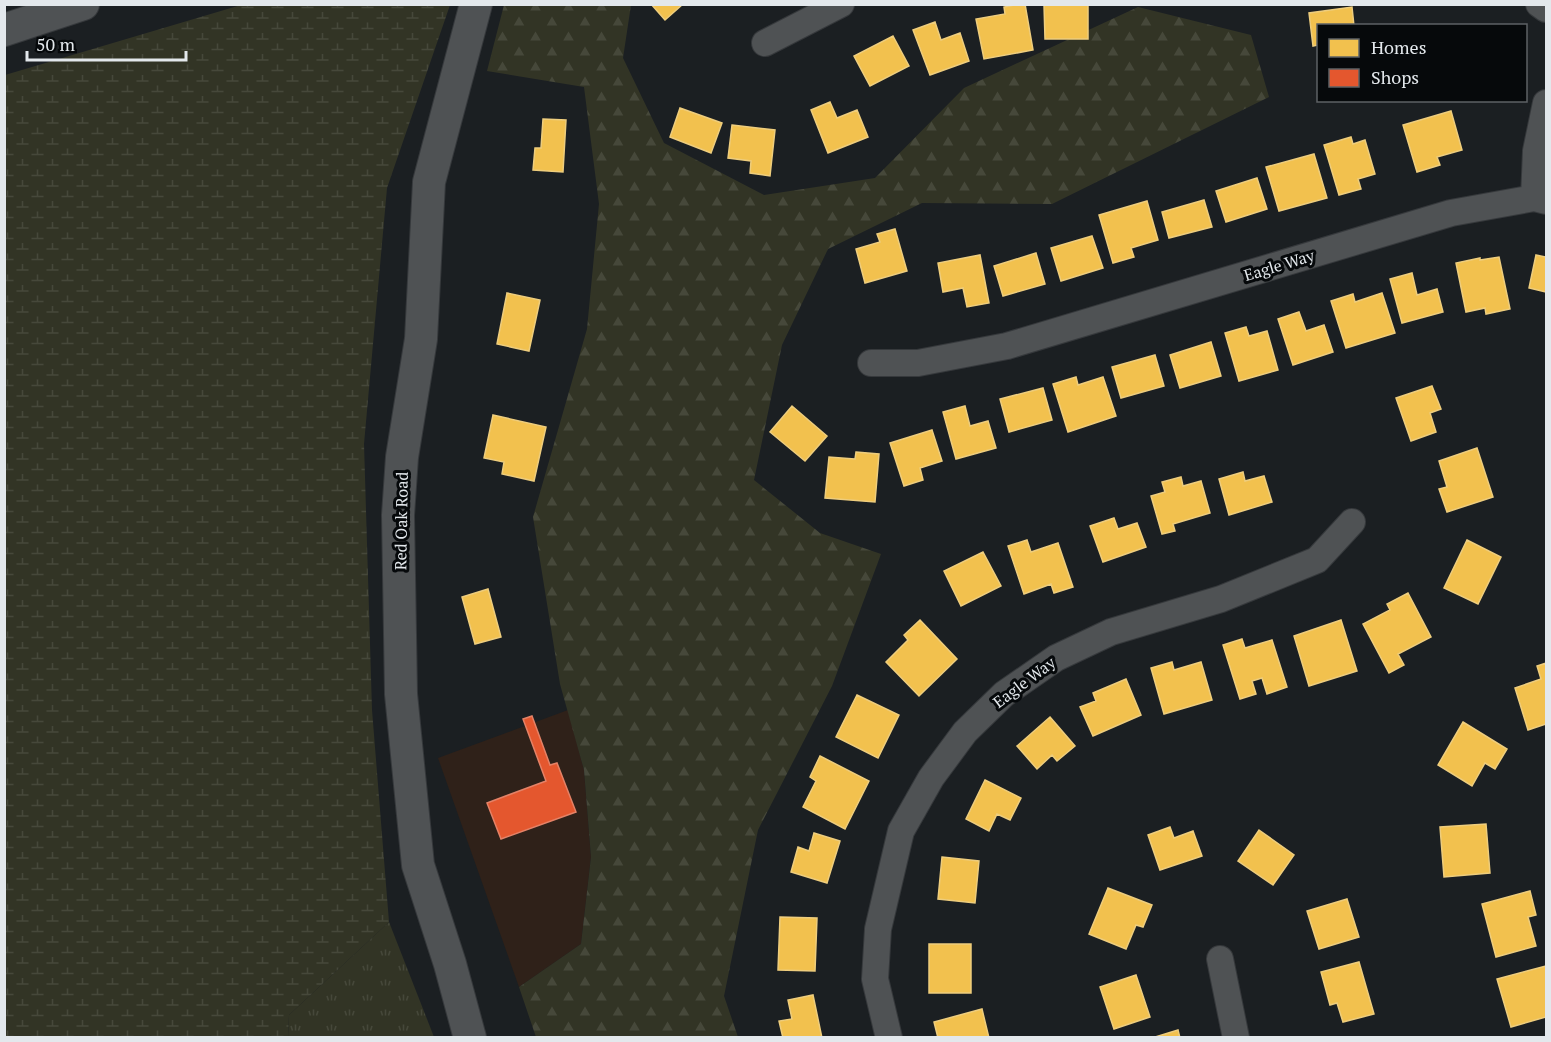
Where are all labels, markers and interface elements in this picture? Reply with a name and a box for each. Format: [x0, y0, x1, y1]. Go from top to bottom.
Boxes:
scale bar [27, 24, 186, 62]
legend [1317, 24, 1527, 102]
text: 50 m [36, 32, 76, 56]
text: Homes [1371, 35, 1426, 59]
text: Shops [1371, 65, 1419, 89]
street label: Eagle Way [1241, 244, 1318, 286]
street label: Red Oak Road [389, 471, 413, 570]
street label: Eagle Way [988, 651, 1060, 713]

